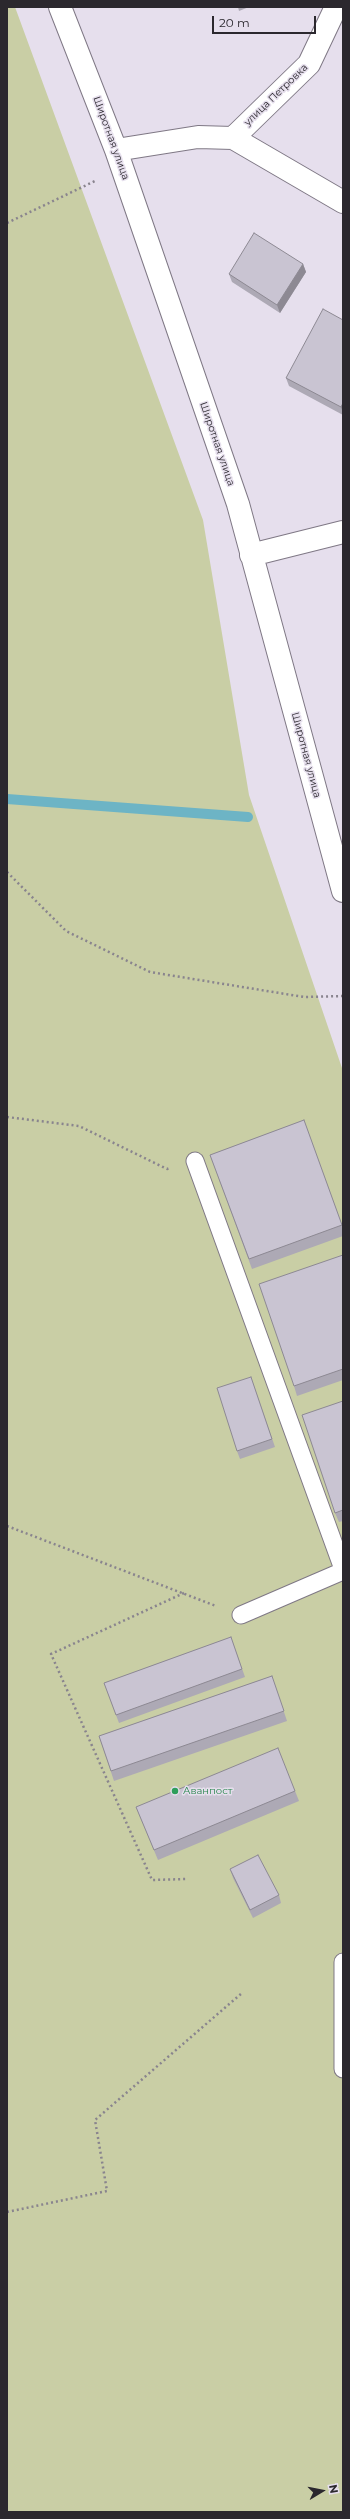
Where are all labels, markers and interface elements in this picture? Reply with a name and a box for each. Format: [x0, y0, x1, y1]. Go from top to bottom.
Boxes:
scale bar [214, 8, 318, 34]
text: 20 m [219, 15, 250, 30]
street label: улица Петровка [242, 62, 310, 128]
street label: Широтная улица [90, 95, 132, 181]
street label: Широтная улица [197, 400, 237, 488]
street label: Широтная улица [289, 711, 323, 799]
place label: Аванпост [183, 1785, 232, 1797]
marker: Аванпост [170, 1786, 180, 1796]
north arrow [302, 2471, 342, 2511]
text: N [326, 2483, 341, 2495]

